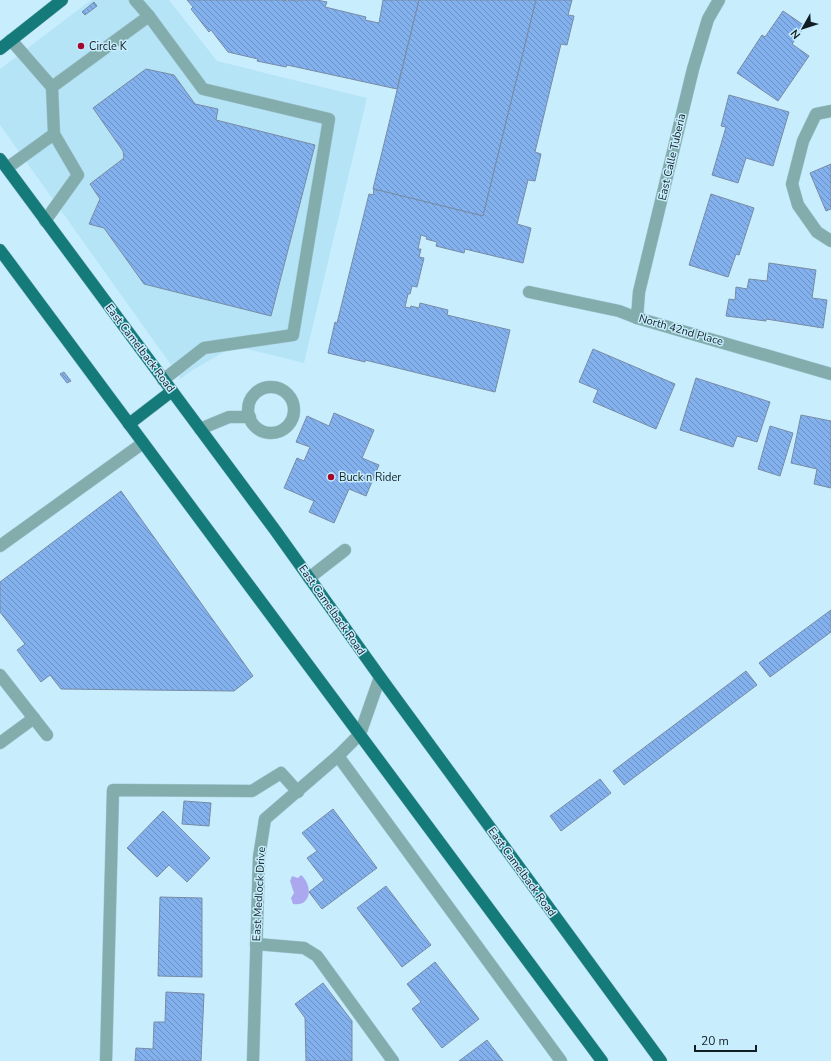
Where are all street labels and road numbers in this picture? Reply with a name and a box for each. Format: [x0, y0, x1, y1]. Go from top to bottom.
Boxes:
street label: East Calle Tuberia [655, 112, 689, 202]
street label: East Camelback Road [102, 301, 178, 395]
street label: North 42nd Place [637, 311, 725, 349]
street label: East Camelback Road [295, 562, 369, 658]
street label: East Camelback Road [485, 824, 559, 920]
street label: East Medlock Drive [249, 846, 269, 942]

